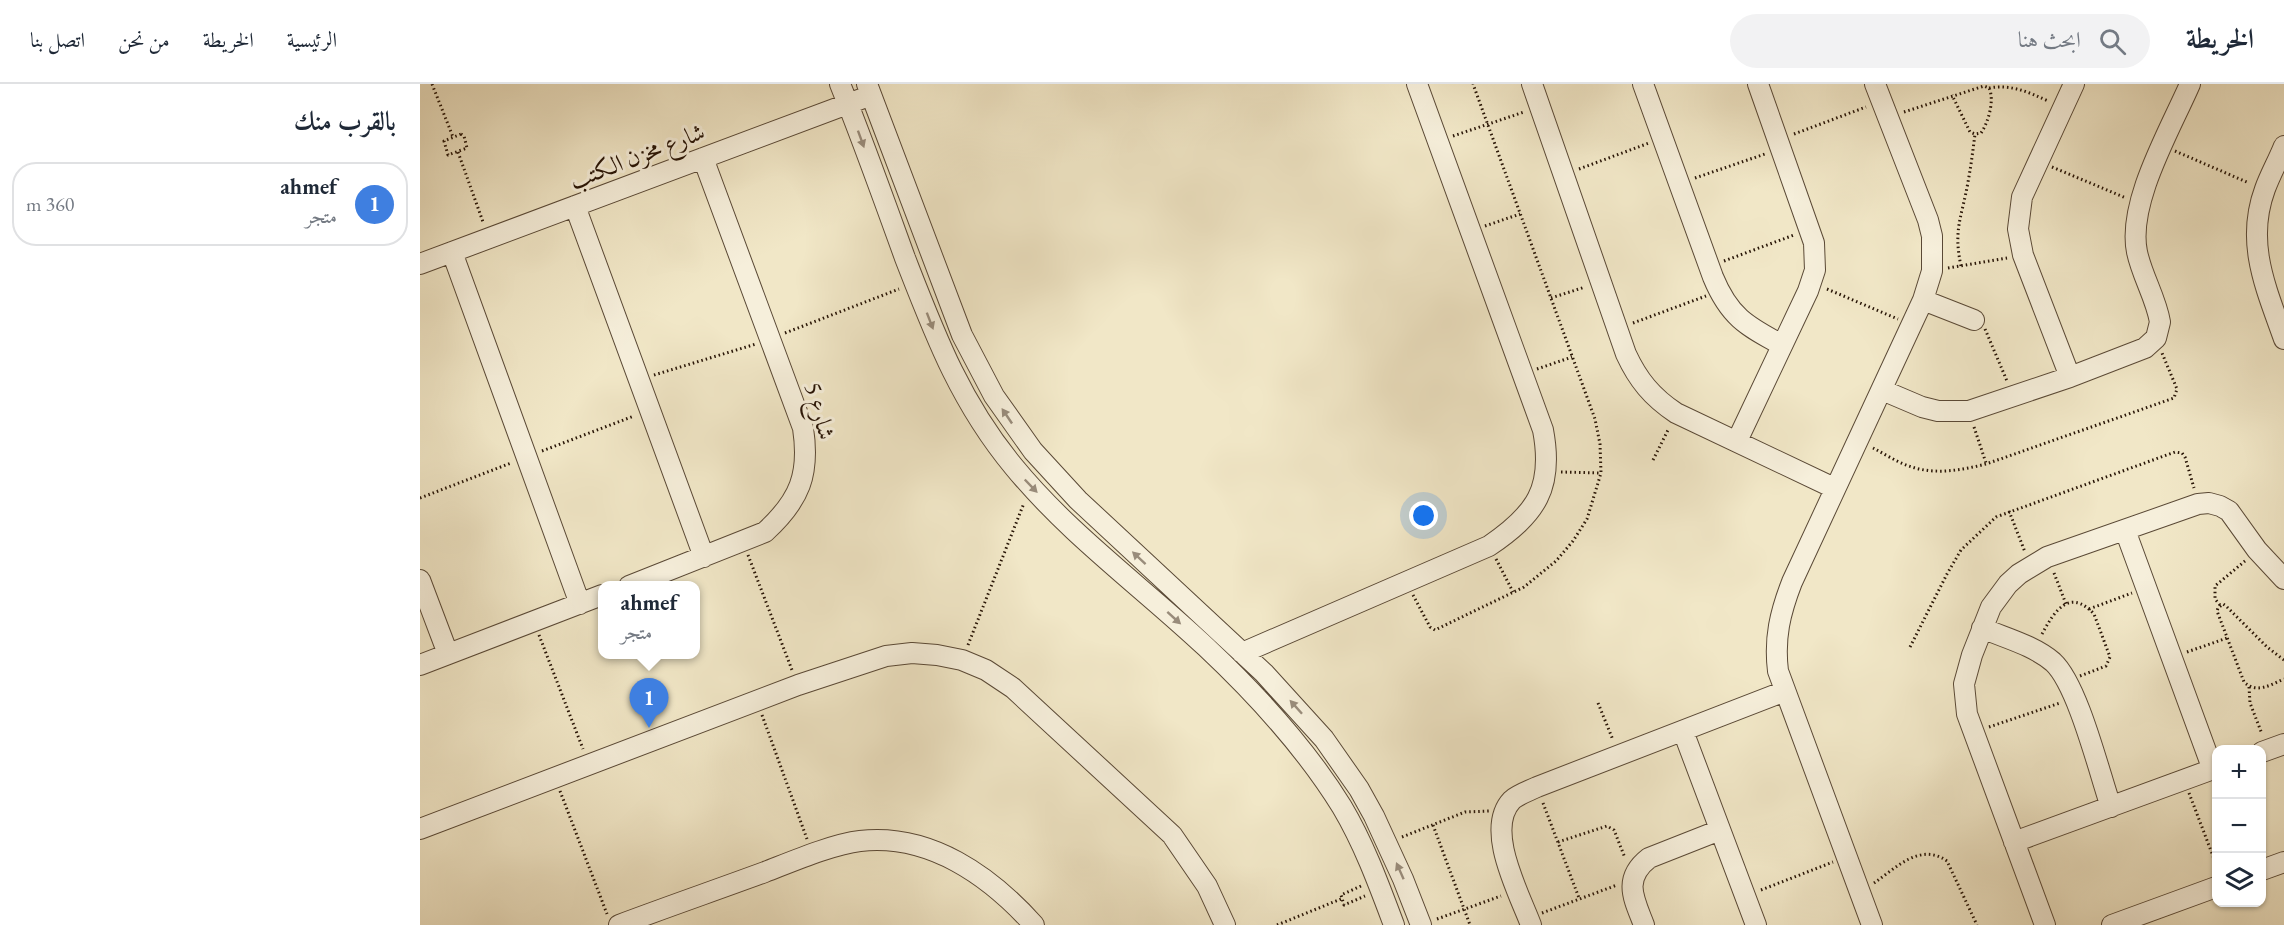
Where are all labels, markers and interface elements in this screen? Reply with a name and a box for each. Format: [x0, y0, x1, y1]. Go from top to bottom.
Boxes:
search box [1730, 14, 2150, 68]
text: الخريطة [2186, 20, 2254, 56]
text: ابحث هنا [2018, 25, 2081, 54]
icon: search [2096, 25, 2129, 58]
text: اتصل بنا [30, 26, 85, 53]
text: من نحن [118, 26, 170, 53]
text: الخريطة [203, 26, 254, 53]
text: الرئيسية [287, 26, 337, 53]
text: بالقرب منك [294, 104, 396, 138]
street label: شارع مخزن الكتب [565, 115, 711, 200]
one-way arrow [856, 130, 866, 148]
text: ahmef [280, 172, 337, 201]
text: 360 m [26, 191, 74, 217]
text: 1 [369, 191, 380, 217]
text: متجر [305, 203, 337, 229]
one-way arrow [925, 312, 935, 330]
street label: شارع 5 [793, 379, 843, 444]
one-way arrow [1001, 408, 1013, 424]
one-way arrow [1024, 478, 1038, 493]
your location [1409, 501, 1438, 530]
one-way arrow [1132, 551, 1147, 565]
popup [598, 581, 700, 659]
text: ahmef [621, 588, 677, 617]
one-way arrow [1166, 611, 1181, 624]
text: متجر [621, 619, 652, 645]
pin: 1 [630, 678, 668, 728]
one-way arrow [1289, 699, 1303, 714]
map controls [2212, 745, 2266, 907]
button: + [2212, 745, 2266, 799]
button: − [2212, 799, 2266, 853]
button: layers [2212, 853, 2266, 907]
one-way arrow [1395, 862, 1404, 879]

